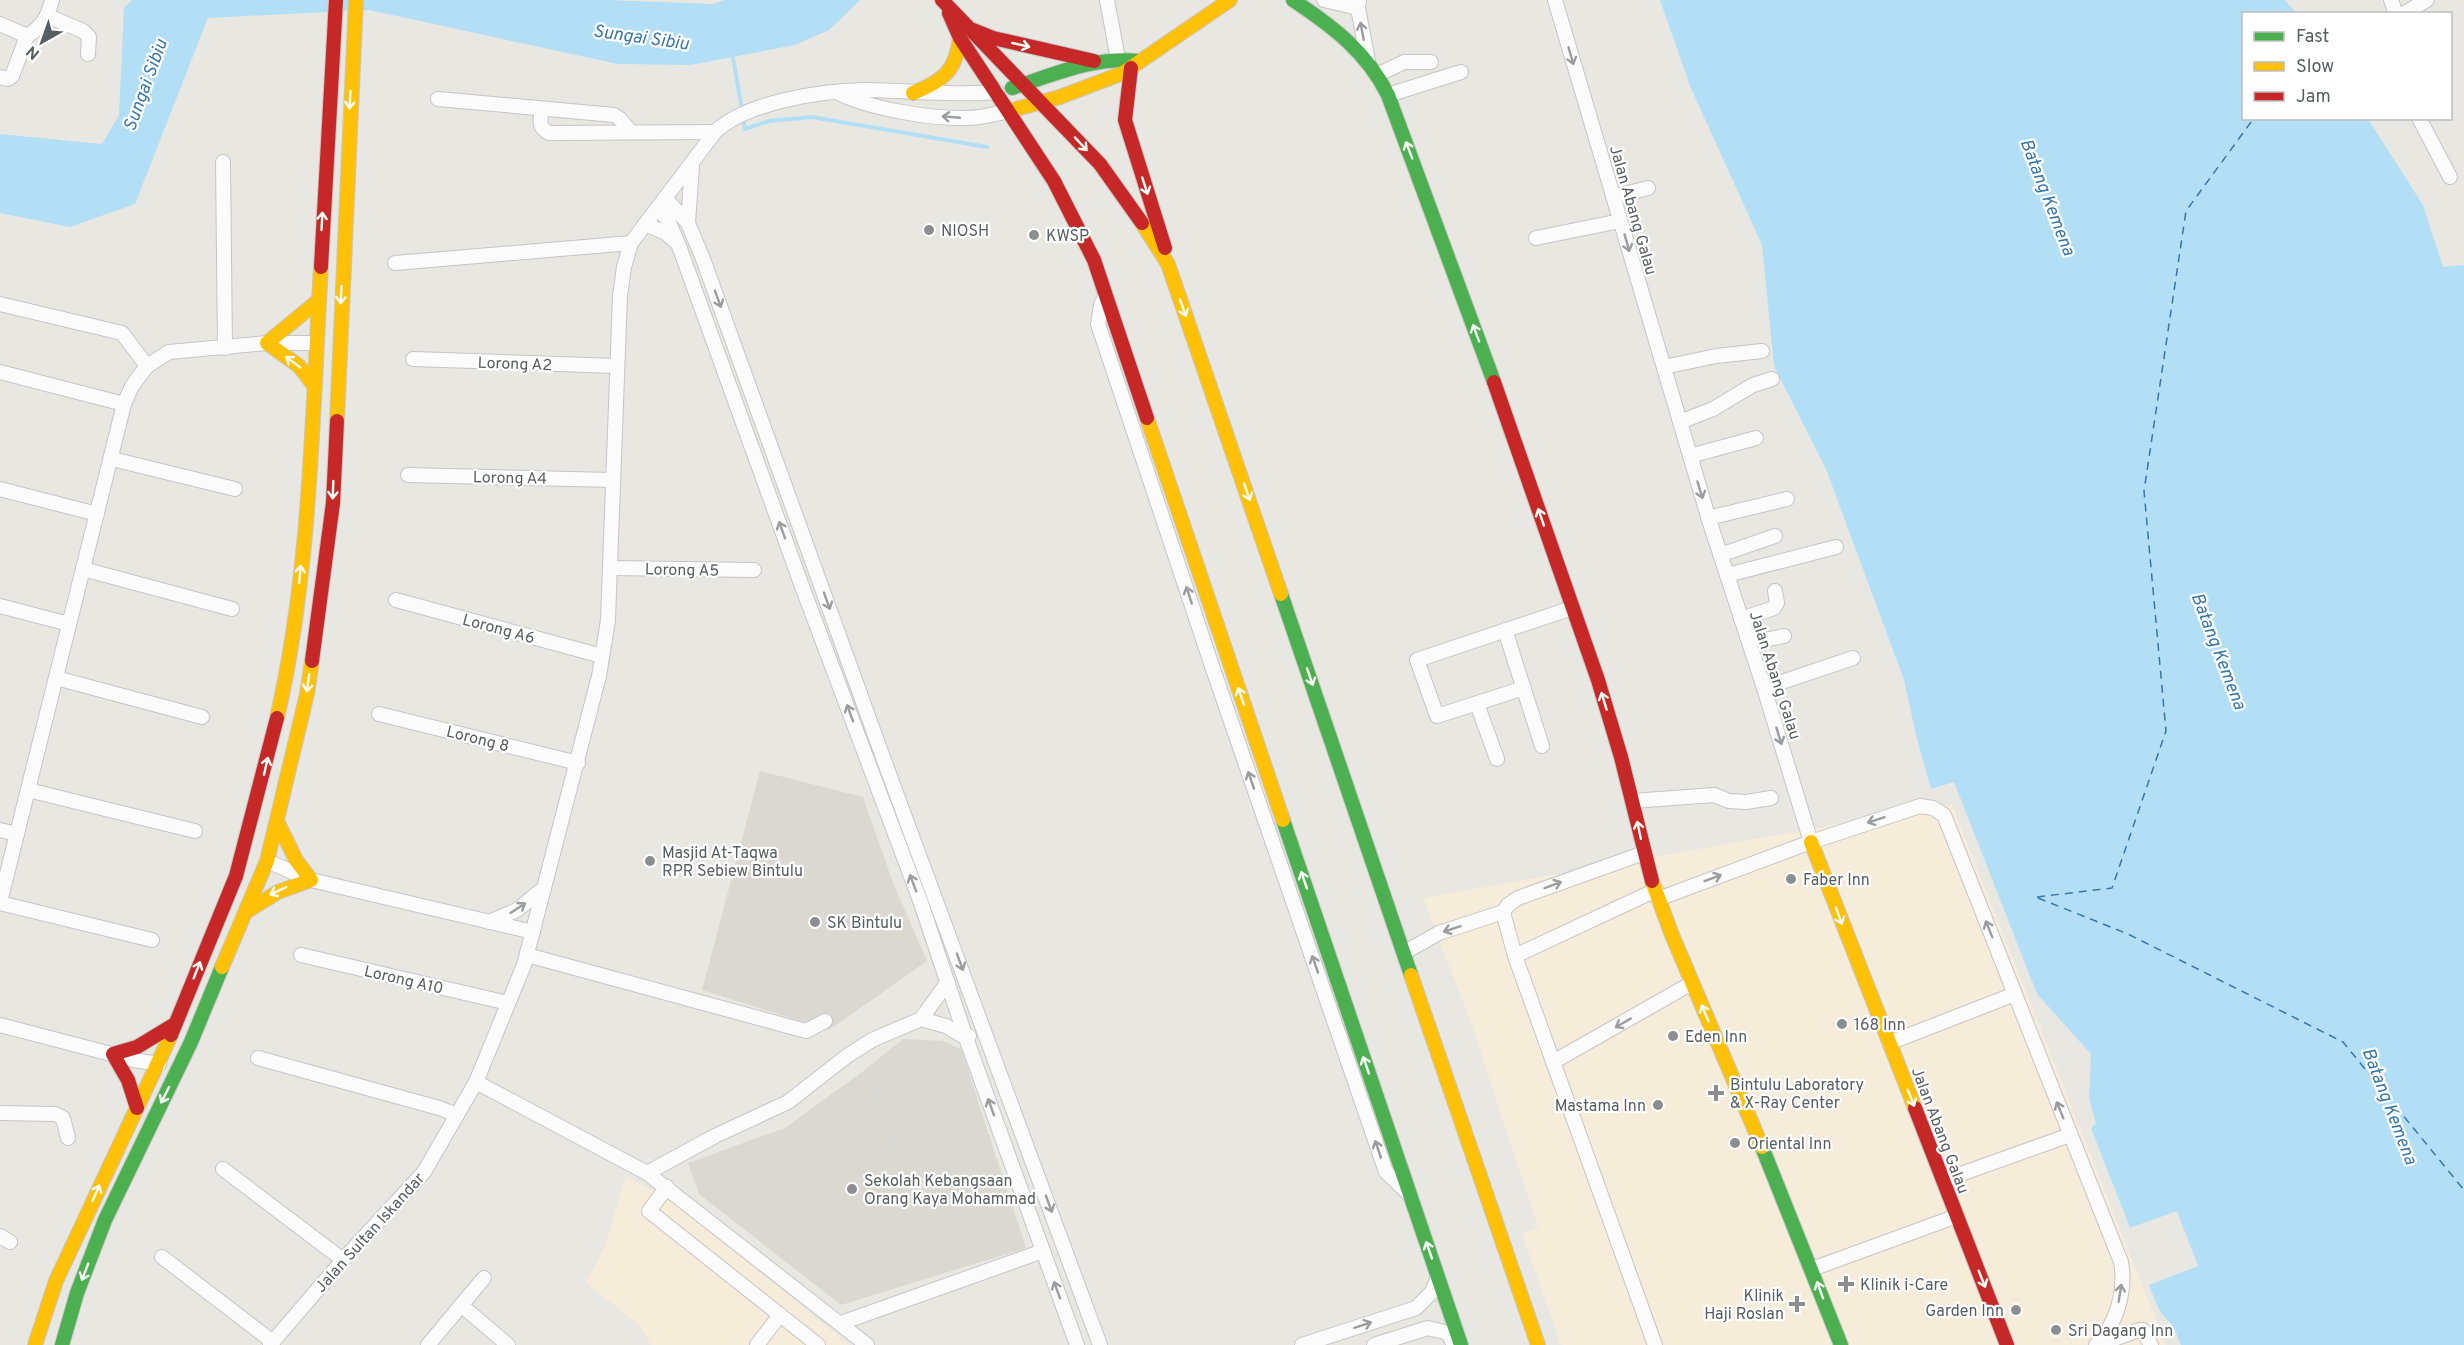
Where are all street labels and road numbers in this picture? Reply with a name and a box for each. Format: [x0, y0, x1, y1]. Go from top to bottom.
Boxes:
street label: Jalan Abang Galau [1604, 143, 1660, 278]
street label: Lorong A2 [477, 354, 553, 376]
street label: Lorong A4 [473, 468, 547, 490]
street label: Lorong A5 [645, 560, 719, 582]
street label: Jalan Abang Galau [1744, 609, 1804, 742]
street label: Lorong A6 [460, 611, 537, 649]
street label: Lorong 8 [444, 722, 511, 757]
street label: Lorong A10 [362, 962, 445, 1000]
street label: Jalan Abang Galau [1906, 1065, 1972, 1197]
street label: Jalan Sultan Iskandar [311, 1169, 430, 1297]

